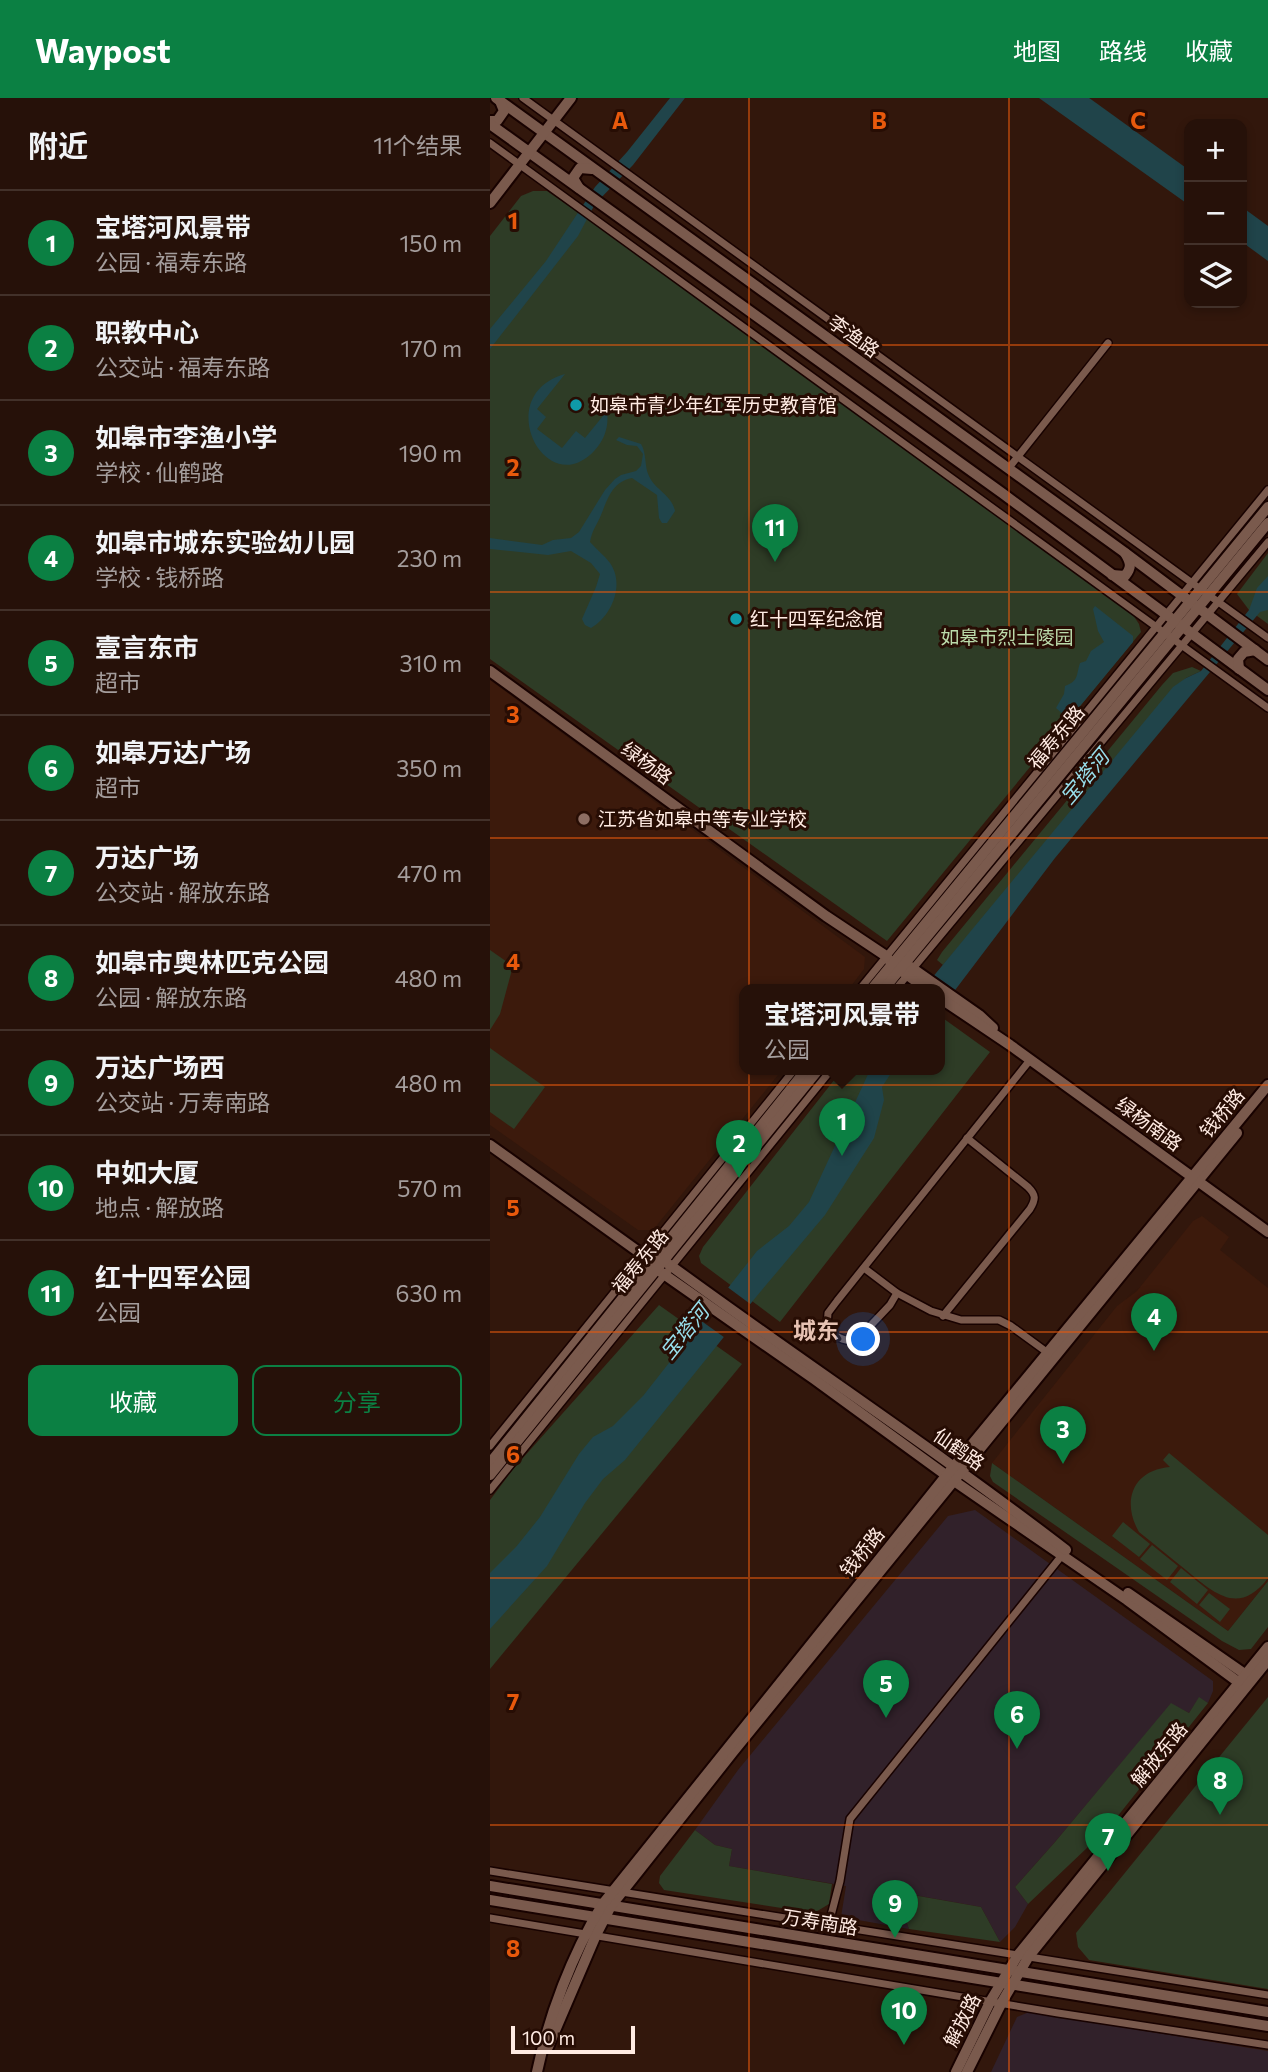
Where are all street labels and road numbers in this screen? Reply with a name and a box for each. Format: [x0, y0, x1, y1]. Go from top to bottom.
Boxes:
street label: 李渔路 [824, 310, 884, 362]
street label: 福寿东路 [1022, 700, 1089, 773]
street label: 绿杨路 [617, 737, 677, 789]
street label: 钱桥路 [1194, 1083, 1249, 1142]
street label: 绿杨南路 [1112, 1092, 1187, 1155]
street label: 福寿东路 [607, 1224, 672, 1297]
street label: 仙鹤路 [929, 1423, 989, 1474]
street label: 钱桥路 [835, 1522, 888, 1581]
street label: 解放东路 [1126, 1717, 1191, 1790]
street label: 万寿南路 [781, 1904, 859, 1939]
street label: 解放路 [938, 1989, 985, 2050]

